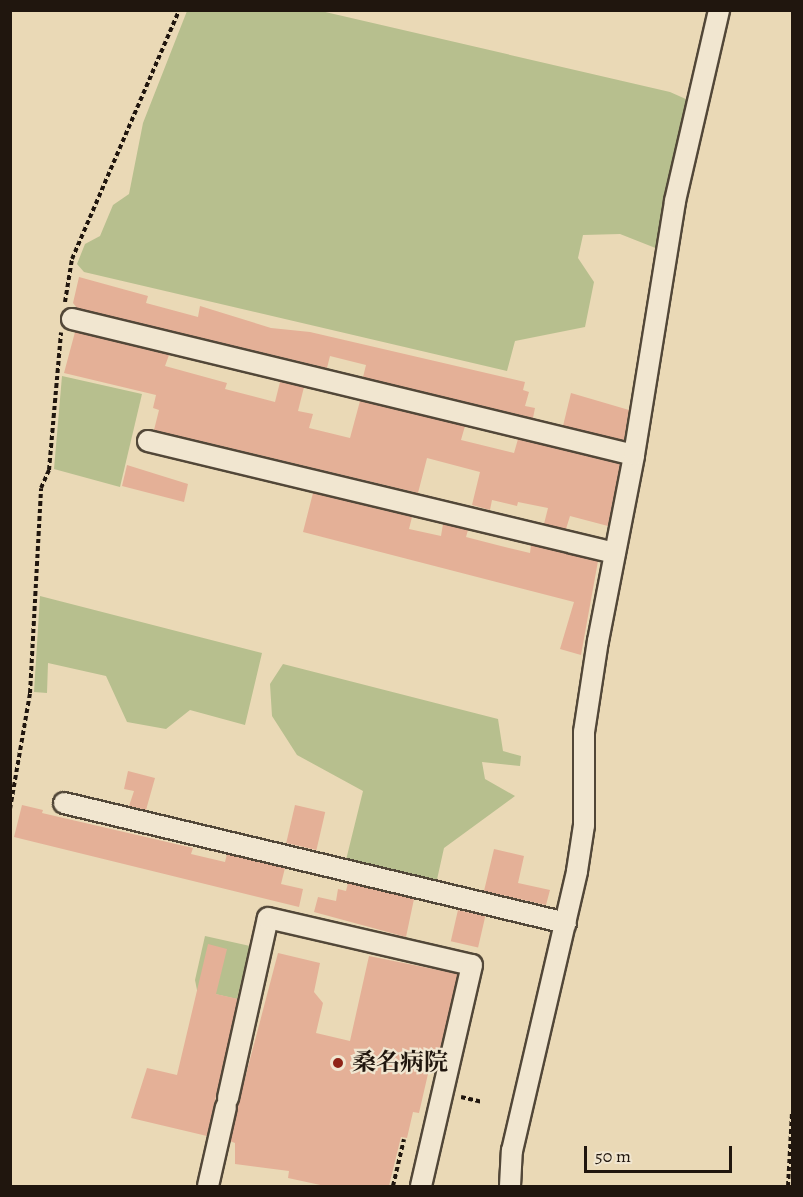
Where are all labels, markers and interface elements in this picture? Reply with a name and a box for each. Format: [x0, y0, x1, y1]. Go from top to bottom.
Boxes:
place label: 桑名病院 [352, 1049, 448, 1077]
marker: 桑名病院 [329, 1054, 347, 1072]
scale bar [587, 1134, 736, 1172]
text: 50 m [595, 1144, 631, 1168]

